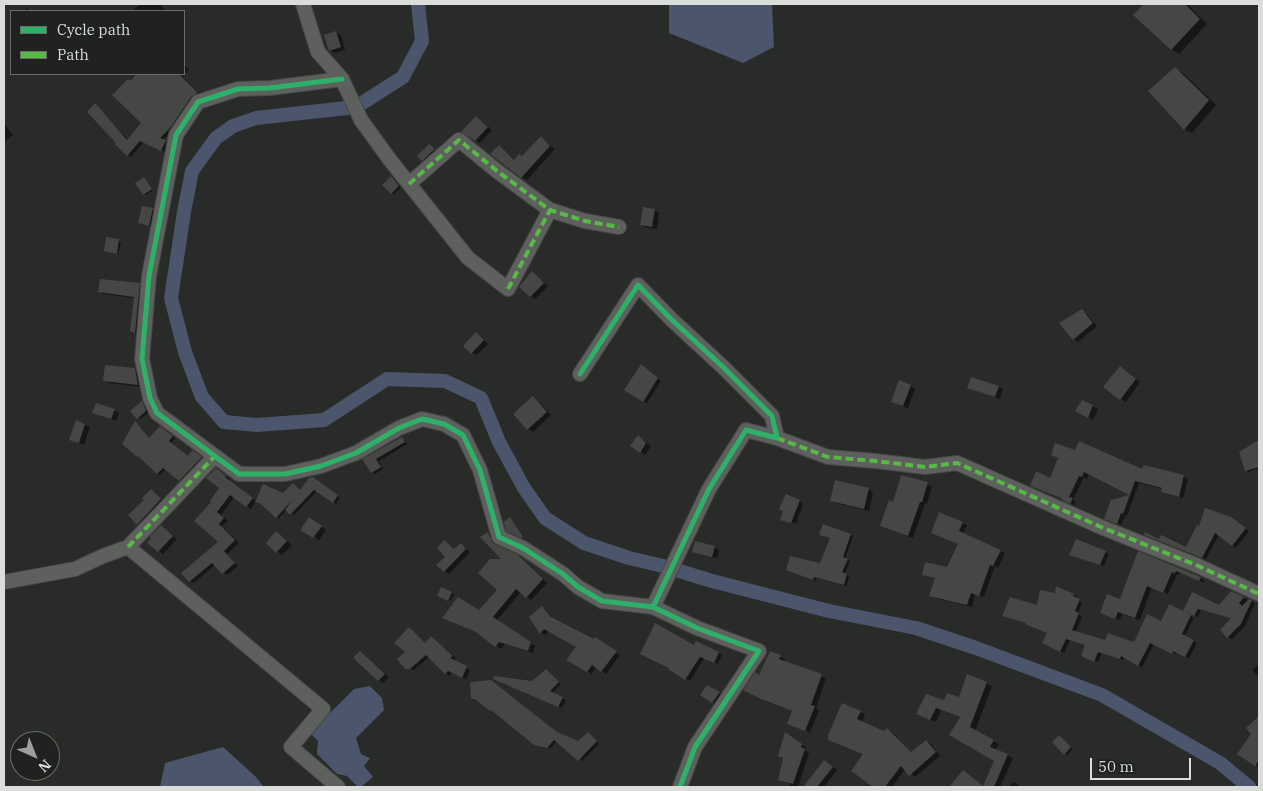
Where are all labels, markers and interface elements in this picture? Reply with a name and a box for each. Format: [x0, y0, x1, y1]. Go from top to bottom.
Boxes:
legend [10, 10, 185, 75]
text: Cycle path [57, 20, 130, 39]
text: Path [57, 45, 89, 64]
north arrow [10, 731, 60, 781]
scale bar [1093, 748, 1194, 780]
text: N [34, 756, 55, 776]
text: 50 m [1098, 757, 1134, 776]

